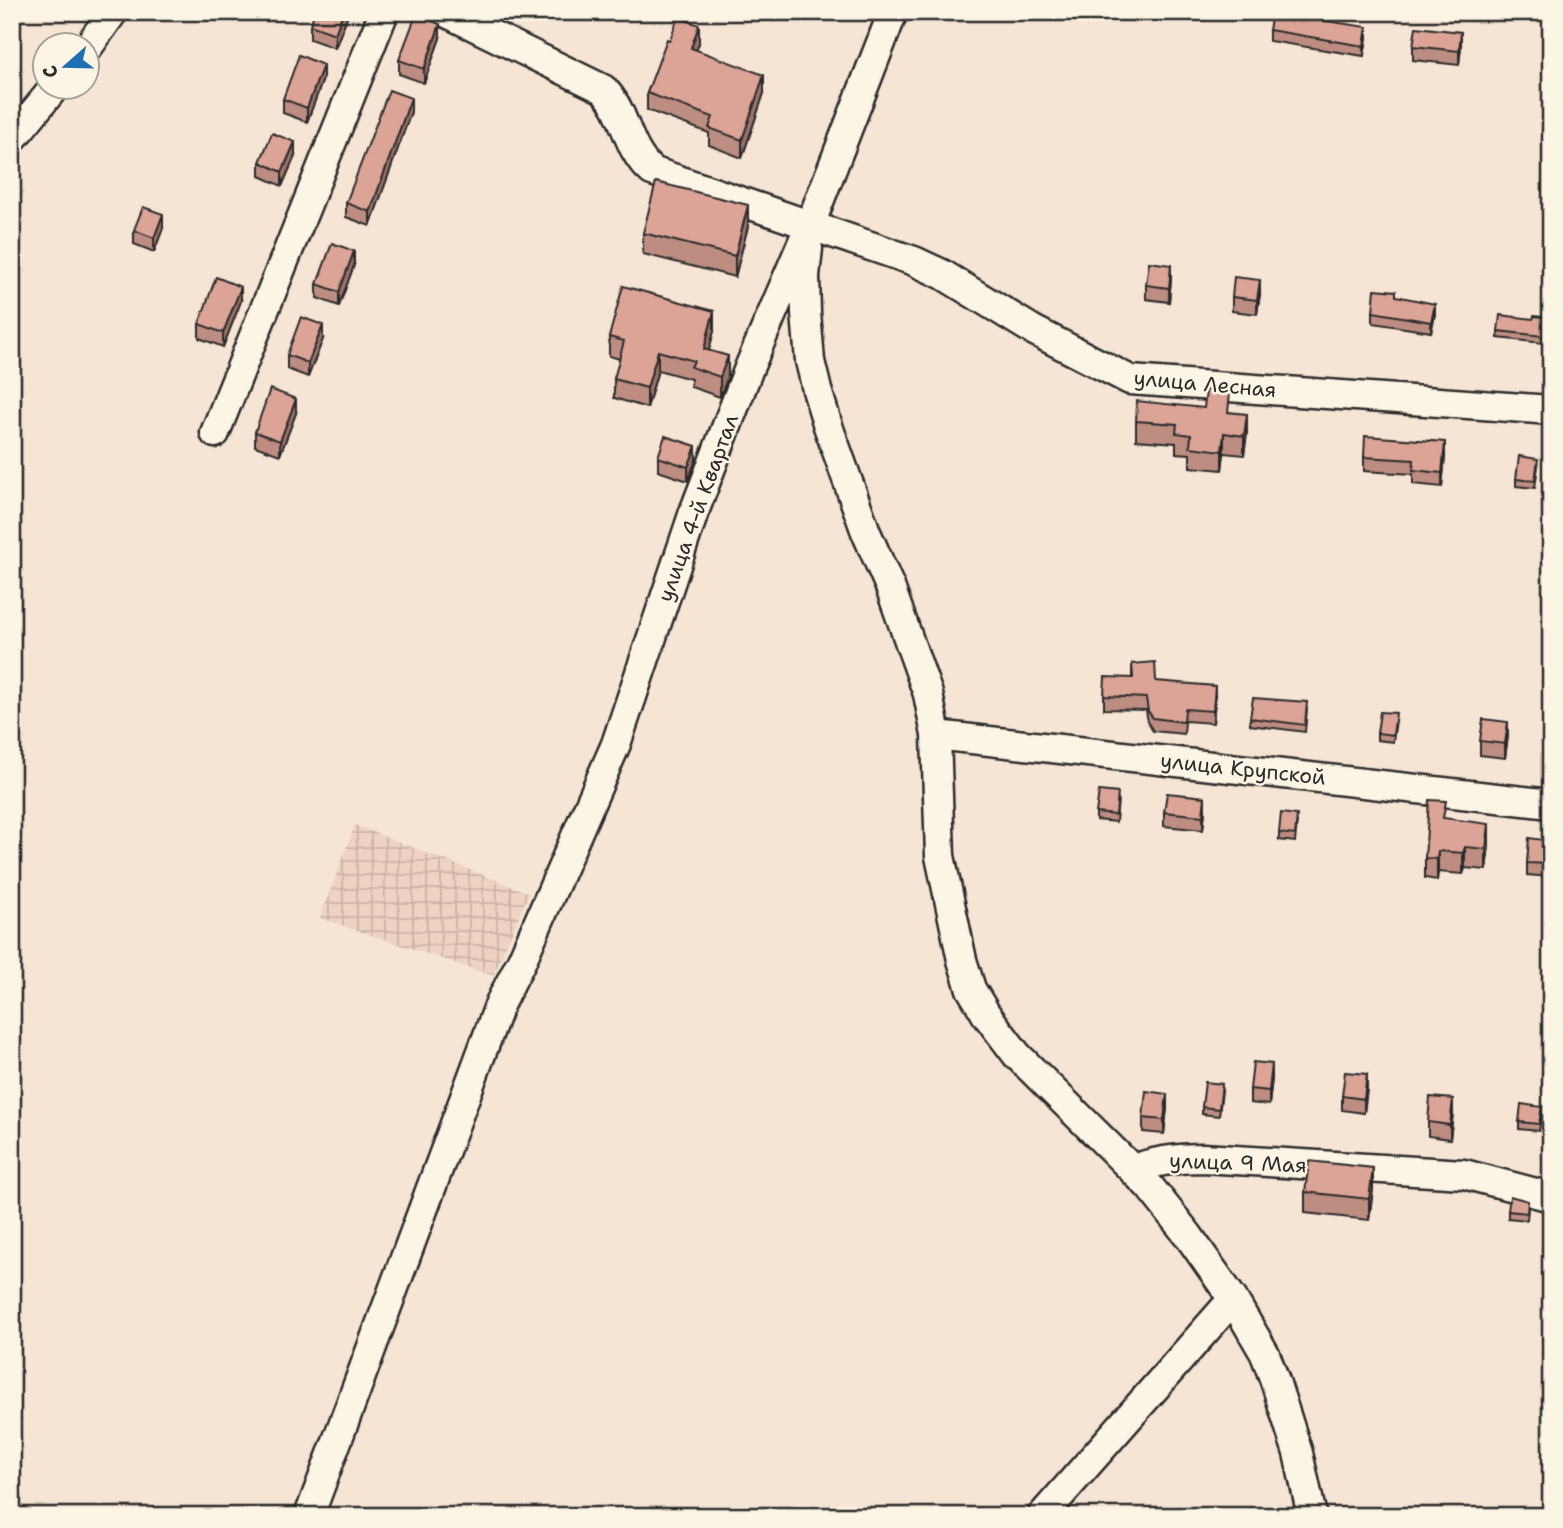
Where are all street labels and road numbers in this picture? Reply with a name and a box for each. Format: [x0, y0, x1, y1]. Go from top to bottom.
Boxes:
street label: улица Лесная [1133, 364, 1277, 404]
street label: улица 4-й Квартал [651, 410, 745, 606]
street label: улица Крупской [1159, 746, 1327, 792]
street label: улица 9 Мая [1169, 1147, 1307, 1179]

